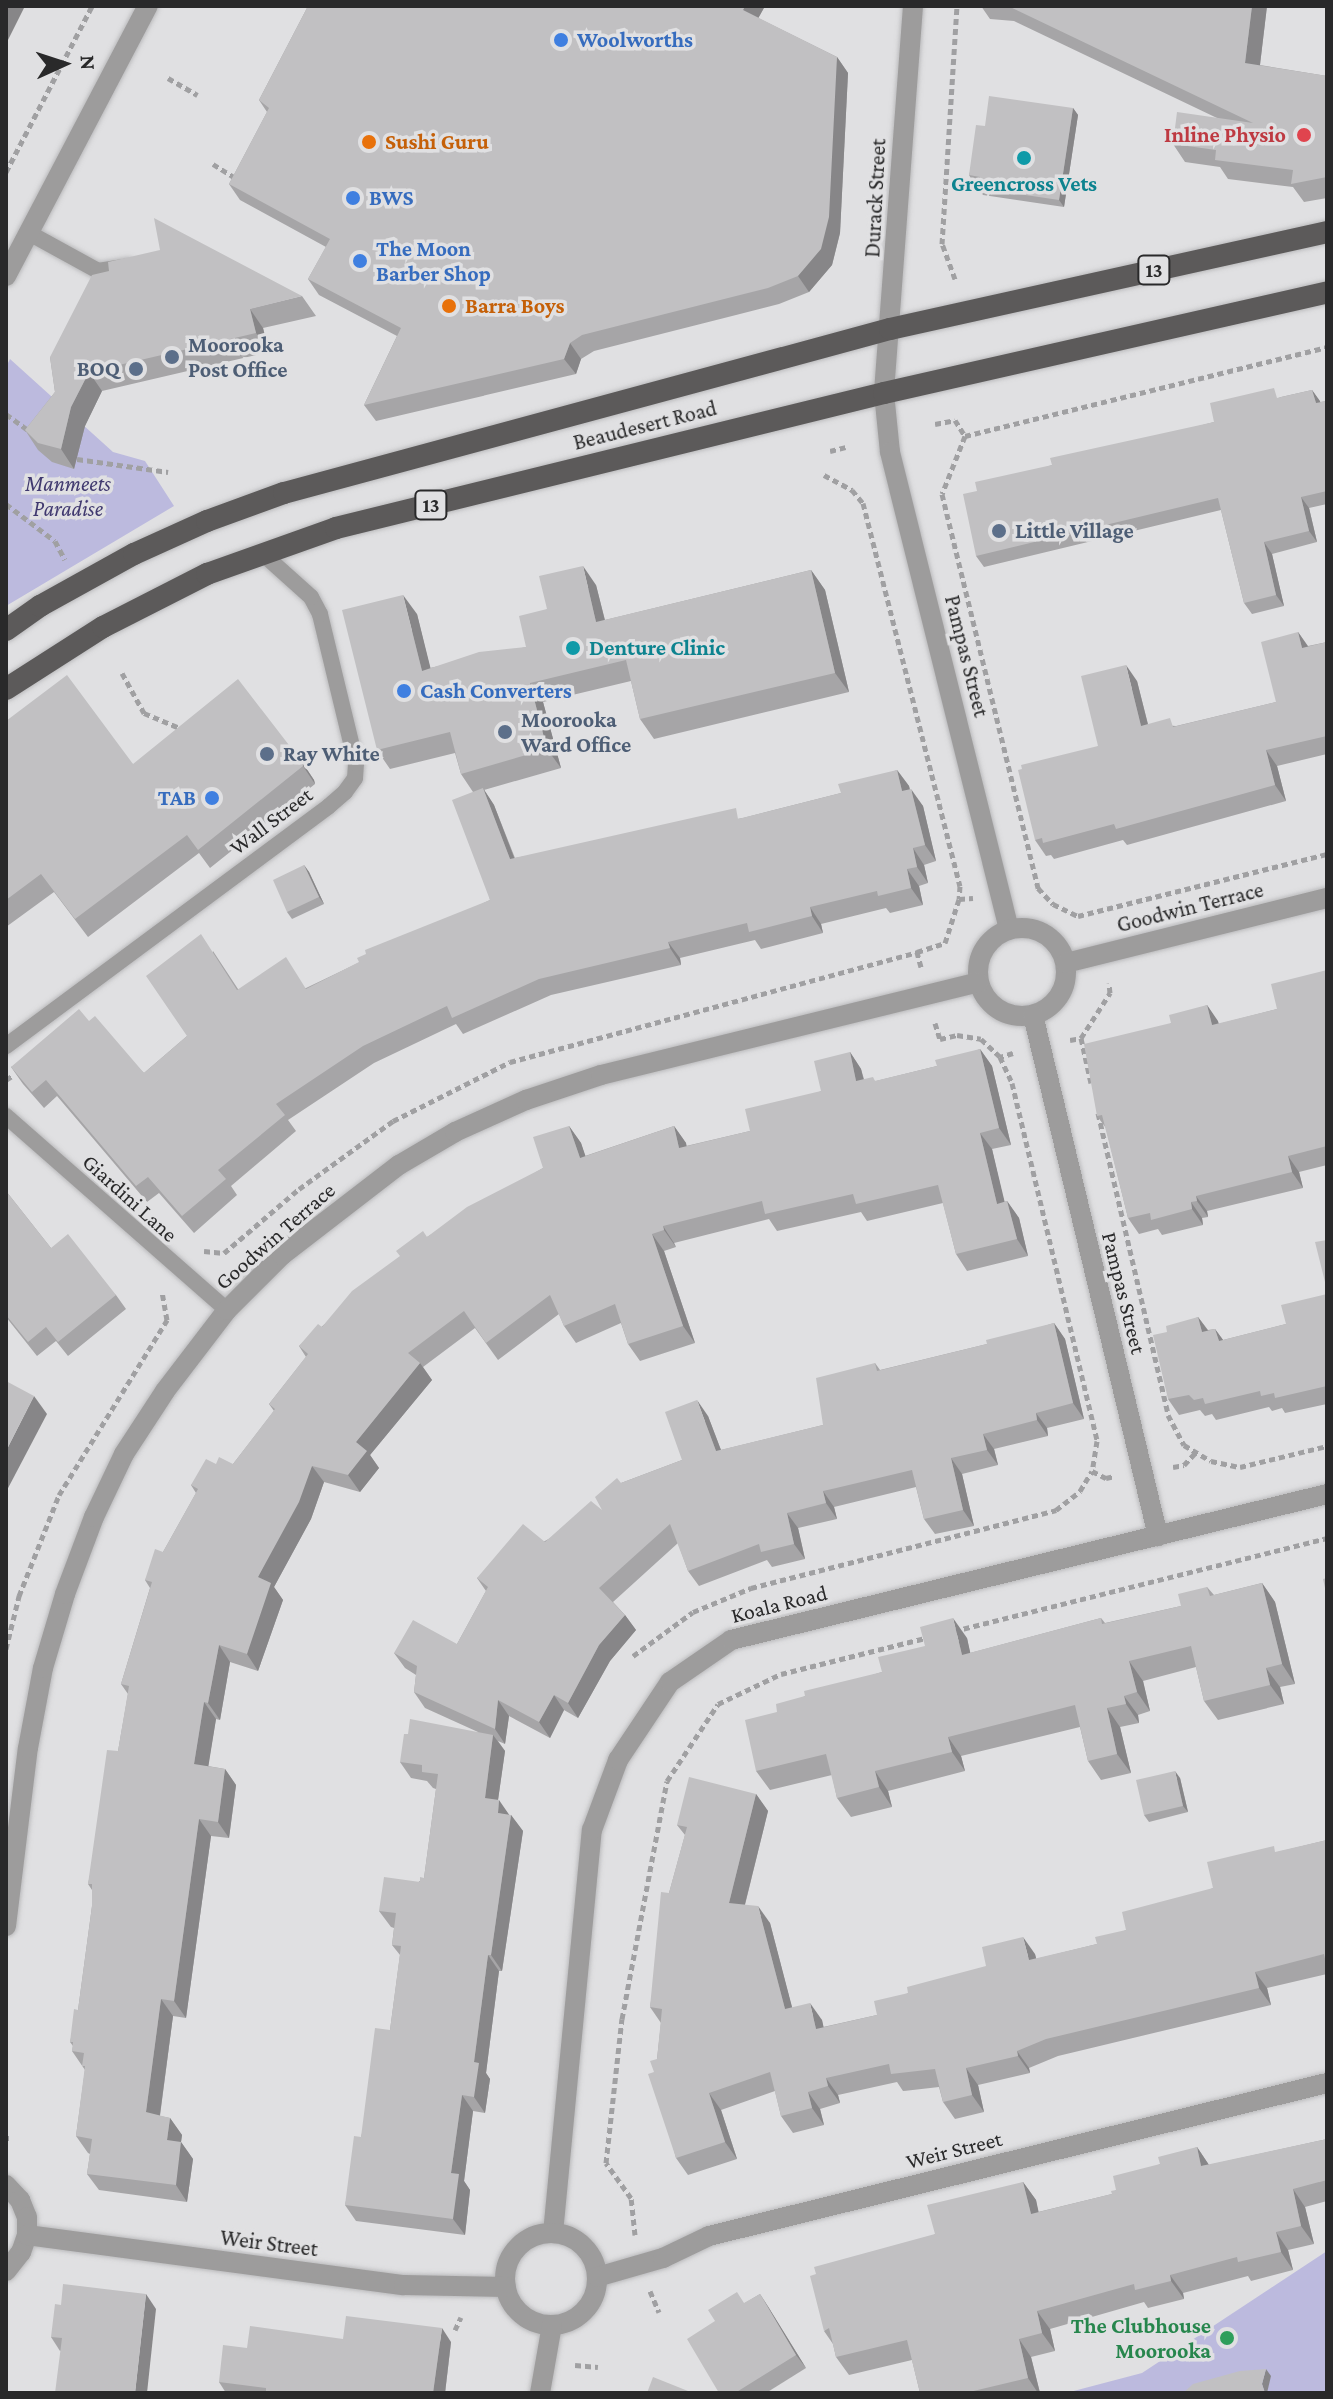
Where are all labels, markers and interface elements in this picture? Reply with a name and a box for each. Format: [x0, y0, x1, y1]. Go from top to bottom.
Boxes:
north arrow [24, 24, 104, 104]
place label: Woolworths [577, 27, 693, 53]
marker: Woolworths [552, 31, 570, 49]
text: N [76, 55, 101, 71]
place label: Inline Physio [1164, 122, 1286, 148]
marker: Inline Physio [1293, 124, 1315, 146]
place label: Sushi Guru [385, 129, 489, 155]
marker: Sushi Guru [360, 133, 378, 151]
street label: Durack Street [859, 138, 891, 258]
marker: Greencross Vets [1015, 149, 1033, 167]
place label: Greencross Vets [951, 171, 1097, 197]
place label: BWS [369, 185, 414, 211]
marker: BWS [344, 189, 362, 207]
place label: The Moon Barber Shop [376, 235, 491, 286]
marker: The Moon Barber Shop [351, 252, 369, 270]
road number: 13 [1136, 254, 1172, 286]
place label: Barra Boys [465, 293, 565, 319]
marker: Barra Boys [440, 297, 458, 315]
place label: Moorooka Post Office [188, 331, 287, 382]
marker: Moorooka Post Office [163, 348, 181, 366]
place label: BOQ [77, 356, 120, 382]
marker: BOQ [127, 360, 145, 378]
street label: Beaudesert Road [571, 394, 719, 456]
park label: Manmeets Paradise [25, 470, 111, 522]
road number: 13 [413, 489, 449, 521]
place label: Little Village [1015, 518, 1134, 544]
marker: Little Village [990, 522, 1008, 540]
street label: Pampas Street [939, 592, 995, 720]
place label: Denture Clinic [589, 635, 725, 661]
marker: Denture Clinic [564, 639, 582, 657]
place label: Cash Converters [420, 678, 572, 704]
marker: Cash Converters [395, 682, 413, 700]
place label: Moorooka Ward Office [521, 706, 631, 758]
marker: Moorooka Ward Office [496, 723, 514, 741]
place label: Ray White [283, 741, 380, 767]
marker: Ray White [258, 745, 276, 763]
street label: Wall Street [224, 781, 318, 861]
place label: TAB [158, 785, 196, 811]
marker: TAB [203, 789, 221, 807]
street label: Goodwin Terrace [1114, 876, 1266, 938]
street label: Giardini Lane [77, 1148, 183, 1248]
street label: Goodwin Terrace [210, 1177, 340, 1295]
street label: Pampas Street [1096, 1229, 1152, 1357]
street label: Koala Road [728, 1579, 830, 1629]
street label: Weir Street [903, 2125, 1005, 2175]
street label: Weir Street [219, 2224, 319, 2262]
place label: The Clubhouse Moorooka [1071, 2312, 1211, 2364]
marker: The Clubhouse Moorooka [1218, 2329, 1236, 2347]

